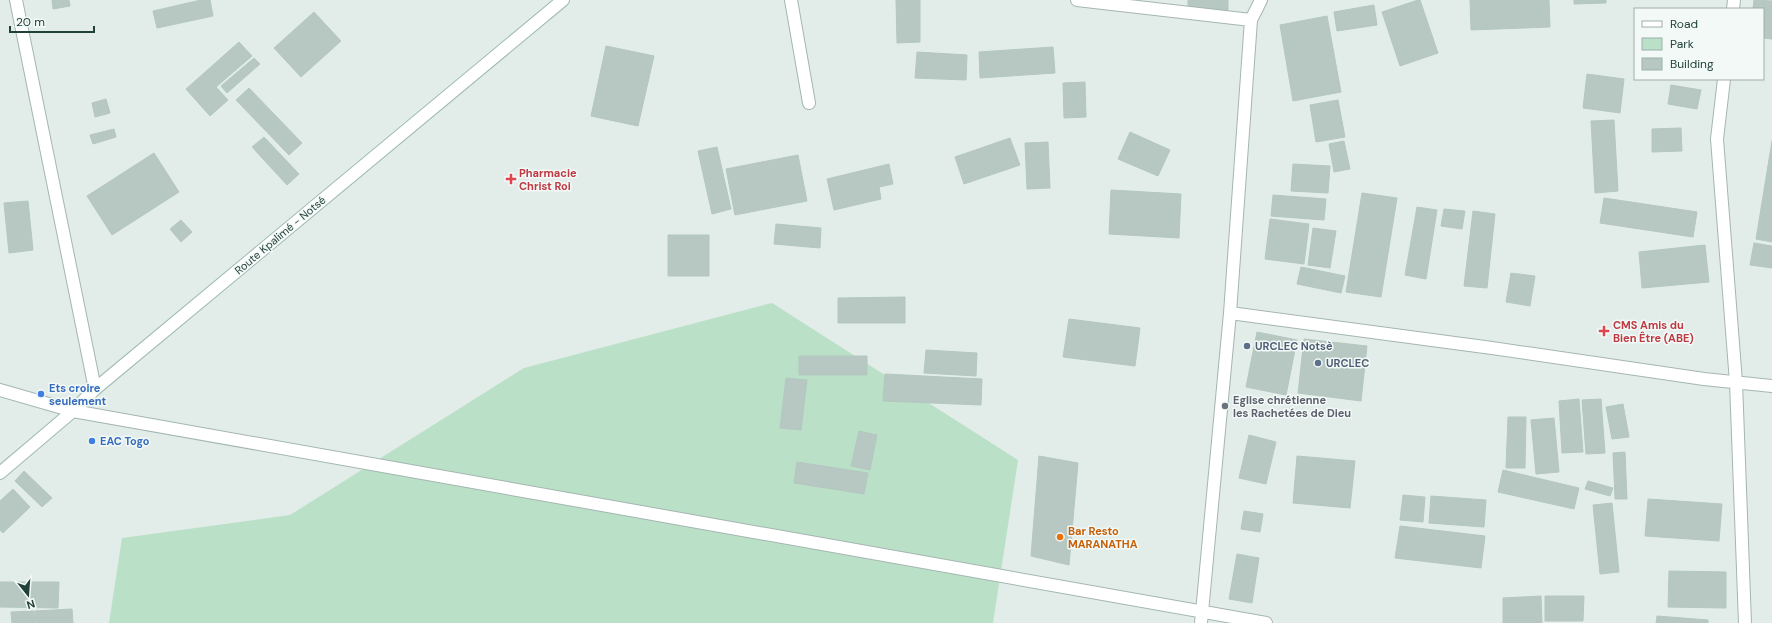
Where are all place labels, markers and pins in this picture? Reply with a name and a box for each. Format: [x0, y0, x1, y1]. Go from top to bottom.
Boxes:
place label: Pharmacie Christ Roi [519, 166, 577, 193]
marker: Pharmacie Christ Roi [506, 174, 516, 184]
place label: CMS Amis du Bien Être (ABE) [1613, 318, 1694, 345]
marker: CMS Amis du Bien Être (ABE) [1598, 325, 1610, 337]
place label: URCLEC Notsè [1255, 339, 1333, 353]
marker: URCLEC Notsè [1242, 341, 1252, 351]
place label: URCLEC [1326, 356, 1369, 370]
marker: URCLEC [1313, 358, 1323, 368]
place label: Ets croire seulement [49, 381, 107, 408]
marker: Ets croire seulement [36, 389, 46, 399]
place label: Eglise chrétienne les Rachetées de Dieu [1233, 393, 1351, 420]
marker: Eglise chrétienne les Rachetées de Dieu [1220, 401, 1230, 411]
place label: EAC Togo [100, 434, 150, 448]
marker: EAC Togo [87, 436, 97, 446]
place label: Bar Resto MARANATHA [1068, 524, 1138, 551]
marker: Bar Resto MARANATHA [1055, 532, 1065, 542]

